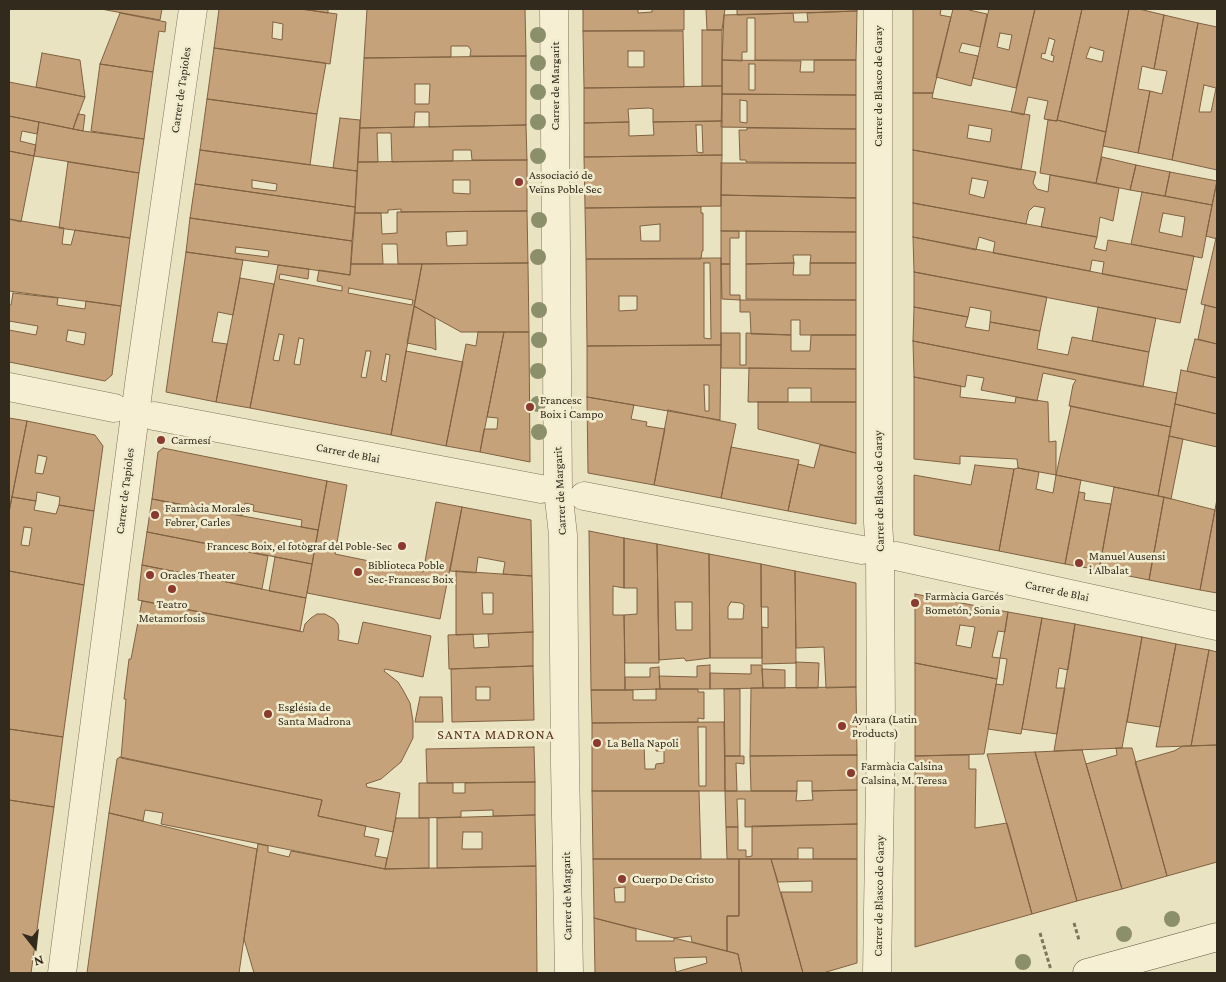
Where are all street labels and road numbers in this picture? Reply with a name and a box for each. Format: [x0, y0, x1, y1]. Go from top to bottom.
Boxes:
street label: Carrer de Blasco de Garay [871, 25, 885, 147]
street label: Carrer de Margarit [548, 42, 562, 130]
street label: Carrer de Tapioles [168, 46, 194, 134]
street label: Carrer de Blasco de Garay [871, 430, 887, 552]
street label: Carrer de Blai [315, 440, 381, 466]
street label: Carrer de Margarit [550, 446, 570, 536]
street label: Carrer de Tapioles [113, 447, 137, 535]
street label: Carrer de Blai [1024, 577, 1090, 605]
street label: Carrer de Blasco de Garay [871, 835, 887, 957]
street label: Carrer de Margarit [559, 852, 575, 940]

